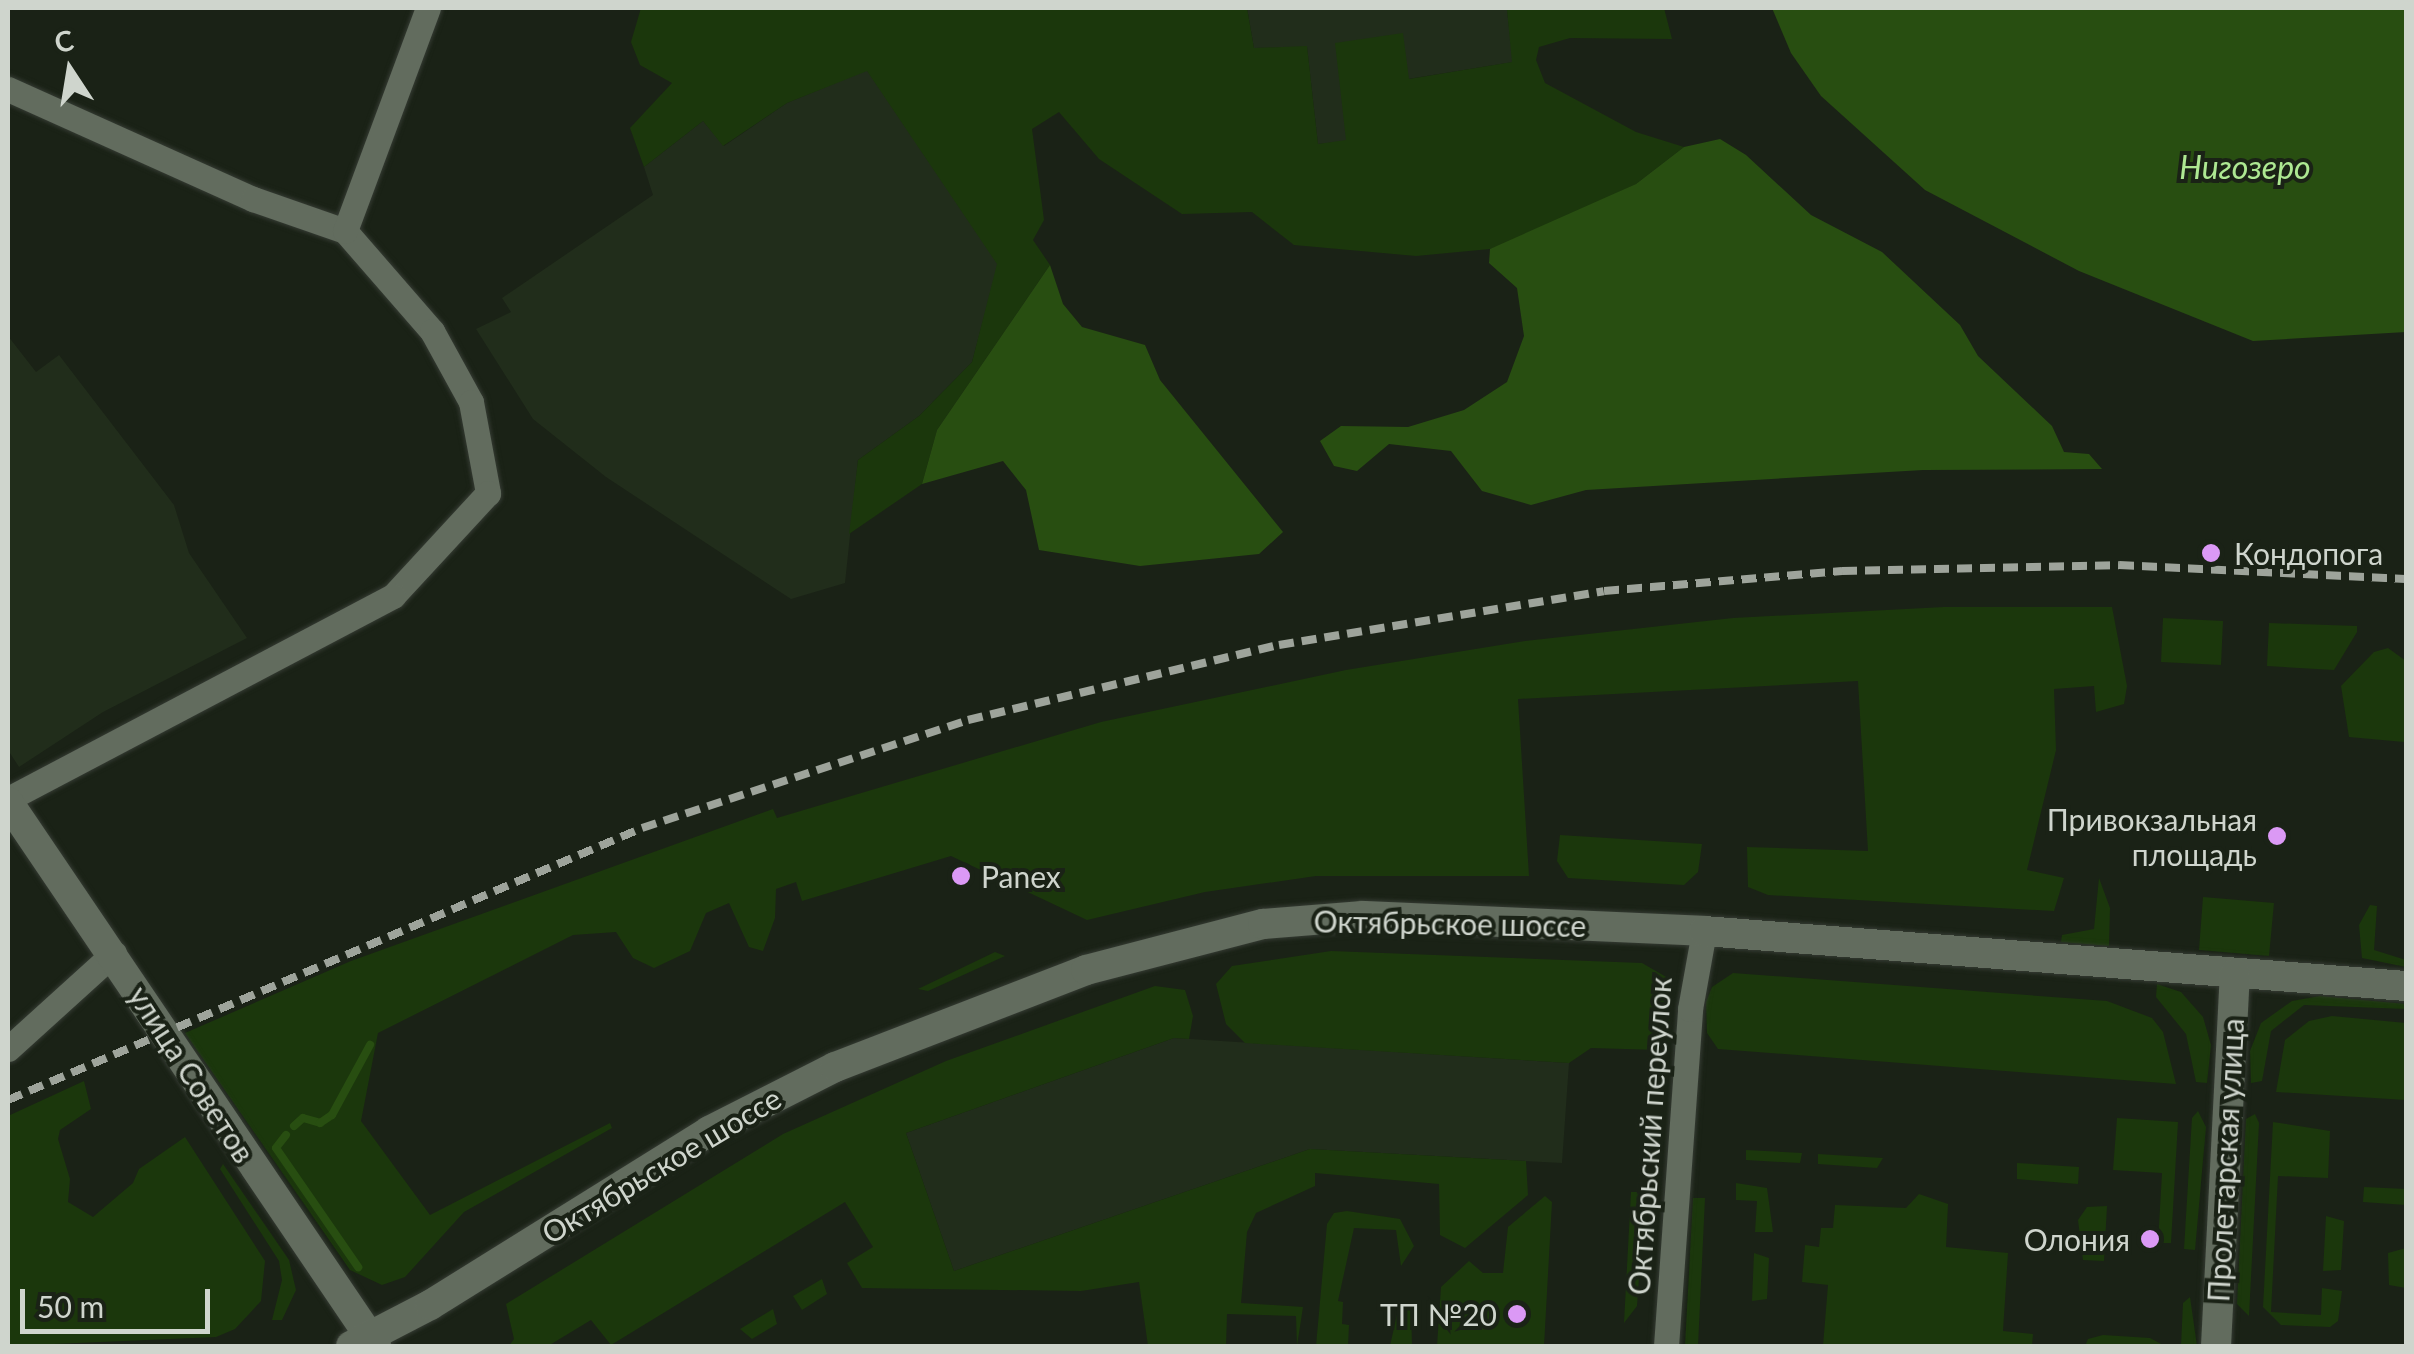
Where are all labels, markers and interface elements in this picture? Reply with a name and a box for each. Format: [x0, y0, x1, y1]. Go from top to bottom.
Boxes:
north arrow [20, 20, 120, 120]
text: С [51, 22, 76, 59]
water label: Нигозеро [2179, 148, 2311, 186]
place label: Кондопога [2234, 535, 2383, 571]
marker: Кондопога [2198, 540, 2224, 566]
place label: Привокзальная площадь [2047, 801, 2257, 872]
marker: Привокзальная площадь [2266, 825, 2288, 847]
place label: Panex [981, 858, 1061, 894]
marker: Panex [950, 865, 972, 887]
street label: Октябрьское шоссе [1313, 903, 1587, 943]
street label: Октябрьский переулок [1620, 976, 1678, 1296]
street label: улица Советов [122, 979, 262, 1169]
street label: Пролетарская улица [2200, 1017, 2250, 1303]
street label: Октябрьское шоссе [535, 1079, 787, 1251]
place label: Олония [2024, 1221, 2130, 1257]
marker: Олония [2139, 1228, 2161, 1250]
scale bar [25, 1269, 215, 1331]
text: 50 m [37, 1288, 104, 1324]
place label: ТП №20 [1380, 1296, 1497, 1332]
marker: ТП №20 [1506, 1303, 1528, 1325]

